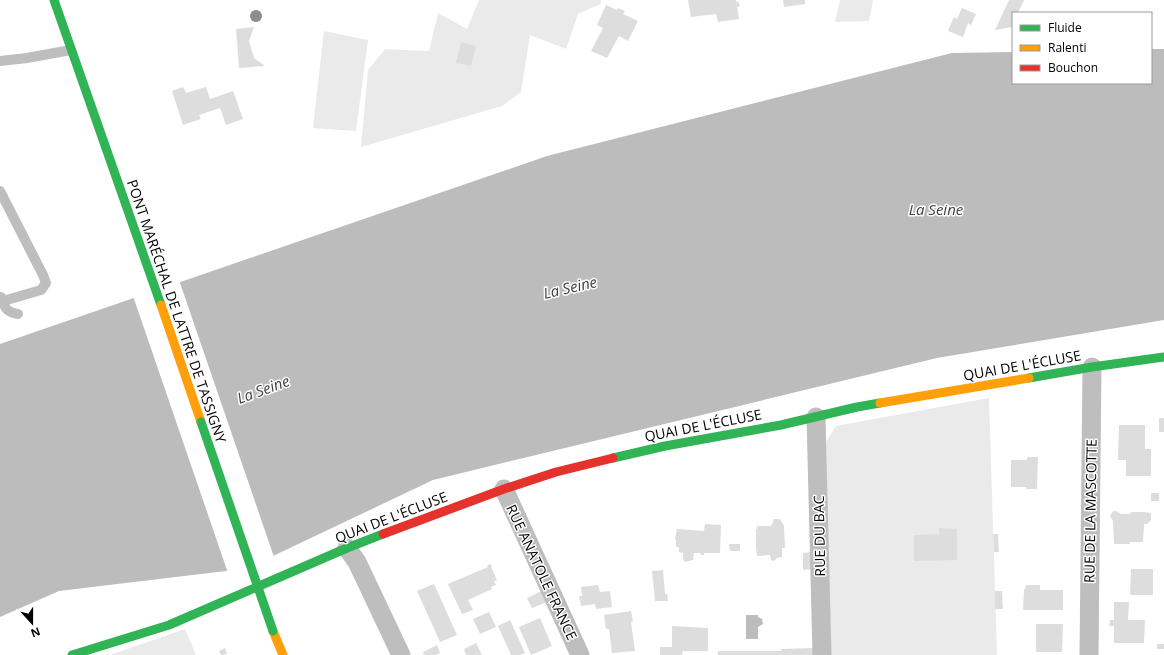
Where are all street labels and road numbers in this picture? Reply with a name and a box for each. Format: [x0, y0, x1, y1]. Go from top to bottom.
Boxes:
street label: PONT MARÉCHAL DE LATTRE DE TASSIGNY [123, 177, 231, 445]
street label: QUAI DE L'ÉCLUSE [962, 345, 1082, 385]
street label: QUAI DE L'ÉCLUSE [643, 404, 763, 446]
street label: RUE DE LA MASCOTTE [1079, 439, 1101, 583]
street label: QUAI DE L'ÉCLUSE [332, 487, 450, 547]
street label: RUE DU BAC [809, 495, 829, 577]
street label: RUE ANATOLE FRANCE [502, 501, 582, 643]

